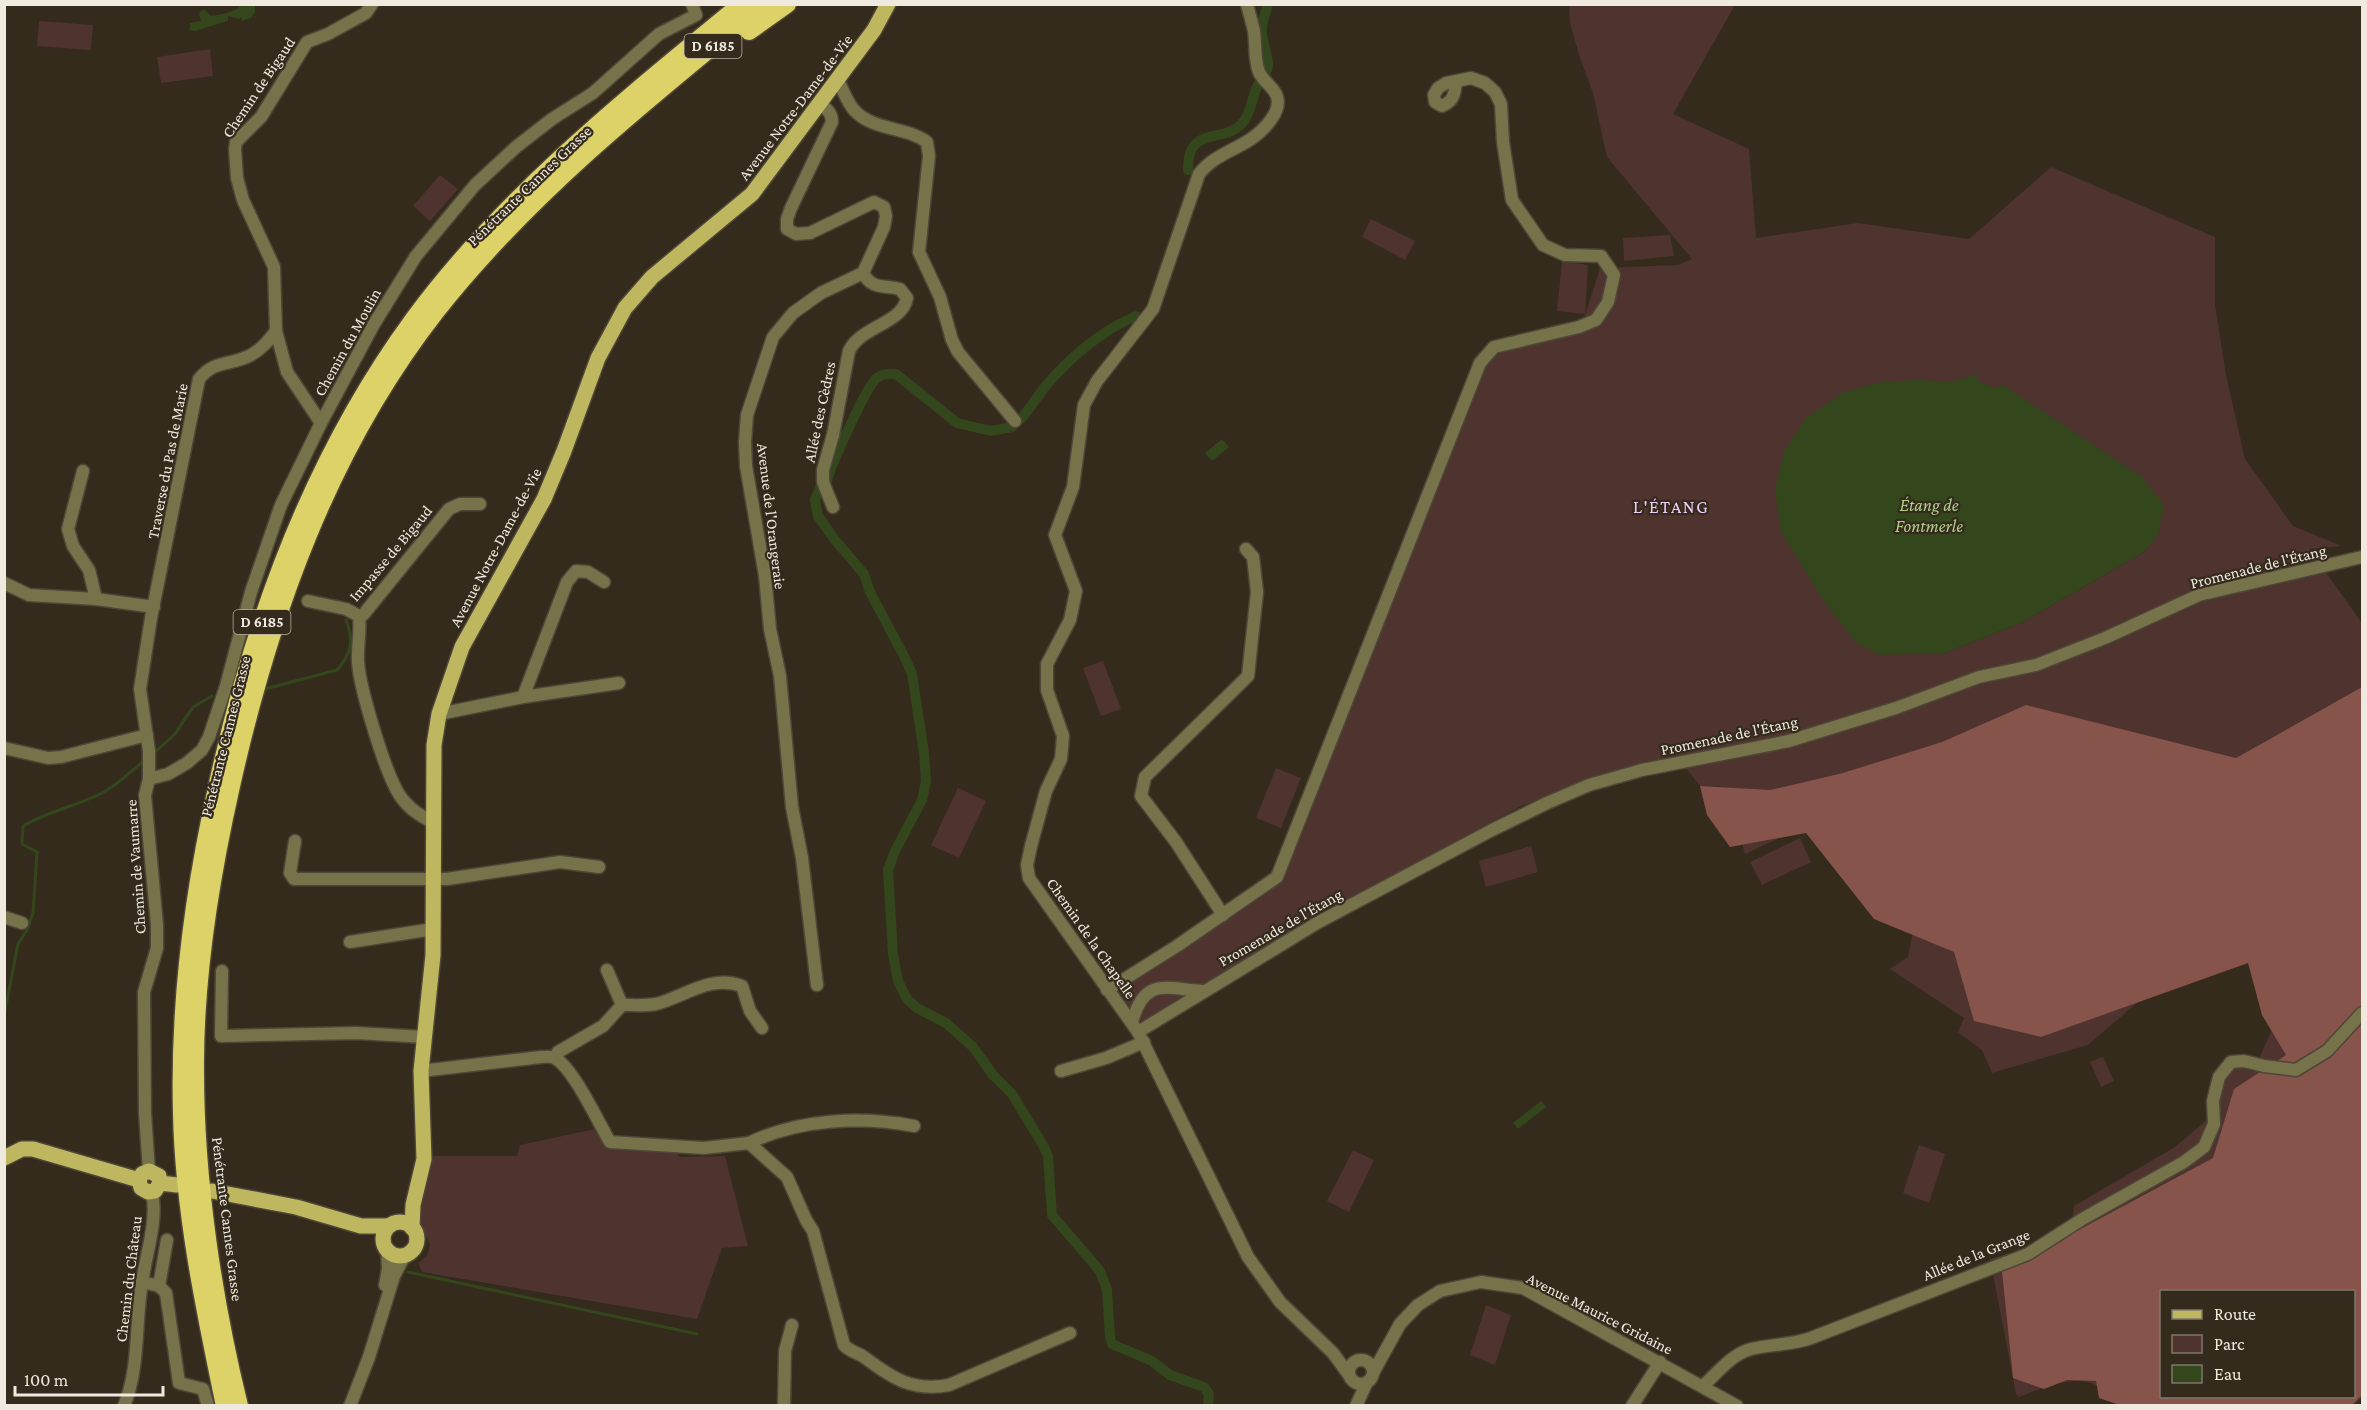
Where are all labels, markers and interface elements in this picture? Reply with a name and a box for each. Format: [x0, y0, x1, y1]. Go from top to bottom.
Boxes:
street label: Avenue Notre-Dame-de-Vie [735, 31, 856, 183]
street label: Chemin de Bigaud [219, 34, 299, 141]
road number: D 6185 [684, 34, 742, 58]
street label: Pénétrante Cannes Grasse [464, 122, 595, 249]
street label: Chemin du Moulin [311, 285, 384, 399]
street label: Allée des Cèdres [800, 360, 838, 464]
street label: Traverse du Pas de Marie [144, 382, 191, 540]
street label: Avenue de l'Orangeraie [753, 442, 789, 590]
street label: Avenue Notre-Dame-de-Vie [446, 465, 545, 630]
water label: Étang de Fontmerle [1895, 495, 1963, 536]
district label: L'ÉTANG [1633, 497, 1709, 517]
street label: Impasse de Bigaud [345, 502, 436, 605]
street label: Promenade de l'Étang [2188, 541, 2328, 593]
road number: D 6185 [234, 610, 290, 634]
street label: Pénétrante Cannes Grasse [197, 654, 254, 818]
street label: Promenade de l'Étang [1659, 713, 1800, 759]
street label: Chemin de Vaumarre [122, 799, 149, 935]
street label: Chemin de la Chapelle [1043, 875, 1140, 1002]
street label: Promenade de l'Étang [1216, 885, 1346, 971]
street label: Pénétrante Cannes Grasse [209, 1136, 246, 1302]
street label: Chemin du Château [112, 1214, 145, 1343]
street label: Allée de la Grange [1920, 1225, 2033, 1285]
street label: Avenue Maurice Gridaine [1524, 1269, 1676, 1358]
legend [2160, 1290, 2355, 1398]
text: Route [2214, 1304, 2256, 1324]
text: Parc [2214, 1334, 2245, 1354]
scale bar [15, 1359, 164, 1397]
text: Eau [2214, 1364, 2242, 1384]
text: 100 m [24, 1370, 69, 1390]

